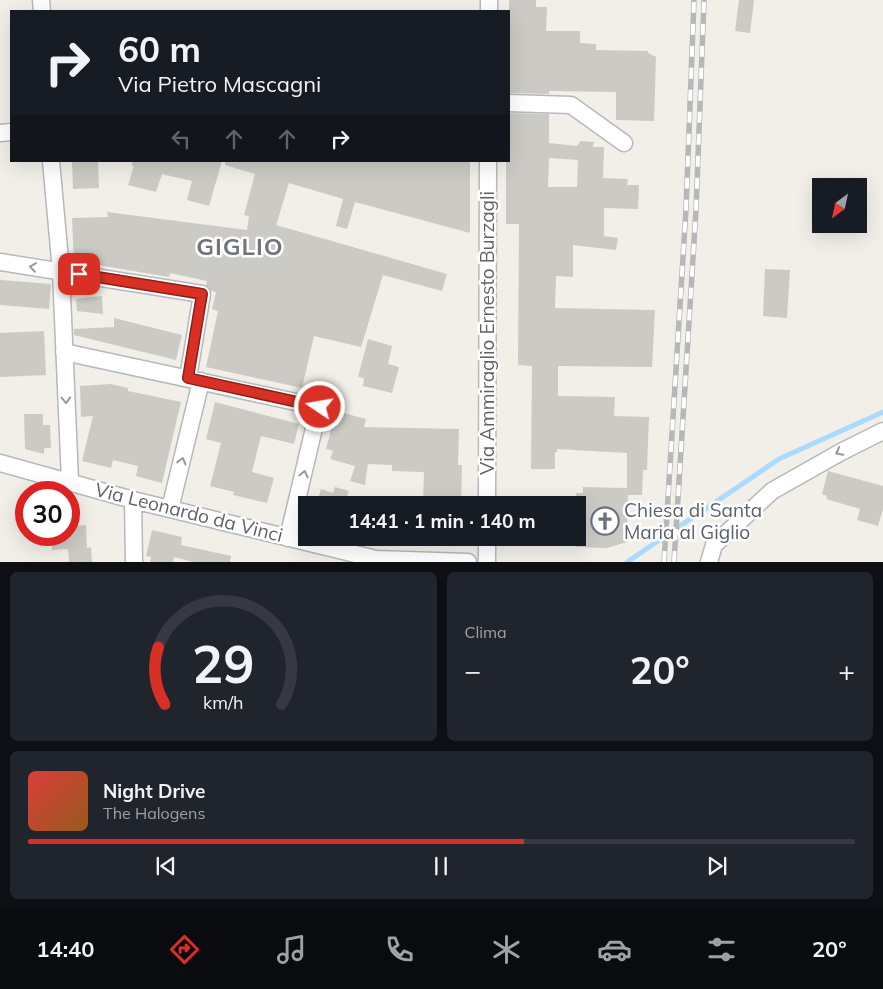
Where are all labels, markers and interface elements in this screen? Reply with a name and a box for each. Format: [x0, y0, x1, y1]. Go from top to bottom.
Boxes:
text: 60 m [118, 27, 201, 71]
icon: right [35, 30, 100, 95]
text: Via Pietro Mascagni [118, 70, 321, 98]
icon: left [167, 125, 195, 153]
icon: ahead [220, 125, 248, 153]
icon: ahead [273, 125, 301, 153]
icon: right [326, 125, 354, 153]
north arrow [812, 178, 868, 232]
map controls [812, 178, 867, 233]
street label: Via Ammiraglio Ernesto Burzagli [475, 191, 499, 475]
district label: GIGLIO [196, 231, 284, 261]
pin [58, 253, 100, 295]
icon: arrive [65, 260, 93, 288]
one-way arrow [28, 262, 37, 272]
position arrow [293, 380, 345, 432]
one-way arrow [61, 397, 72, 405]
one-way arrow [836, 446, 845, 456]
one-way arrow [176, 457, 187, 466]
one-way arrow [298, 469, 309, 478]
street label: Via Leonardo da Vinci [93, 477, 285, 547]
speed limit sign: 30 [15, 481, 80, 546]
place label: Chiesa di Santa Maria al Giglio [624, 498, 762, 544]
church icon: Chiesa di Santa Maria al Giglio [590, 506, 620, 536]
text: 14:41 · 1 min · 140 m [348, 509, 536, 533]
text: Clima [465, 622, 507, 642]
text: 29 [192, 631, 254, 696]
text: 20° [630, 646, 690, 694]
text: − [465, 653, 481, 688]
text: + [838, 653, 855, 688]
text: km/h [203, 691, 243, 713]
text: Night Drive [103, 779, 205, 803]
text: The Halogens [103, 803, 205, 823]
icon: previous [152, 852, 180, 880]
icon: pause [427, 852, 455, 880]
icon: next [703, 852, 731, 880]
icon: directions [167, 932, 202, 967]
icon: music [274, 932, 309, 967]
icon: phone [382, 932, 417, 967]
icon: climate [489, 932, 524, 967]
icon: car [597, 932, 632, 967]
icon: filters [704, 932, 739, 967]
text: 14:40 [36, 935, 95, 963]
text: 20° [812, 935, 847, 963]

